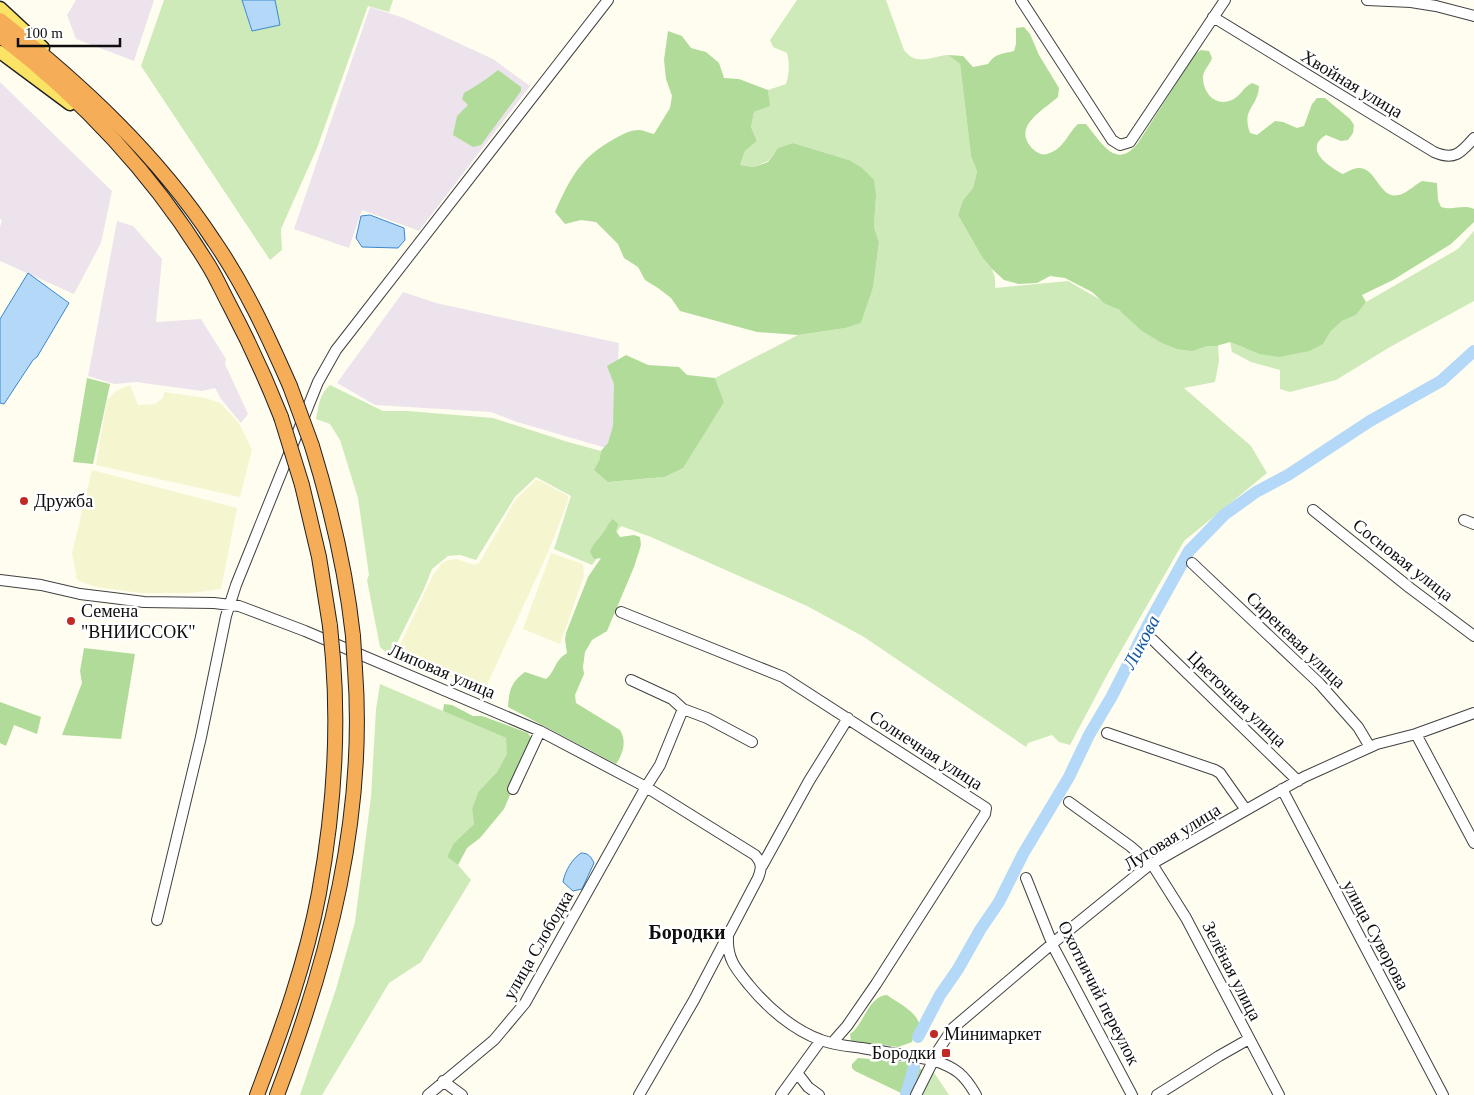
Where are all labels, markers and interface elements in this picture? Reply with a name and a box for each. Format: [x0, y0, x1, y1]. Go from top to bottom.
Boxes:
scale bar [18, 15, 120, 47]
text: 100 m [25, 25, 63, 41]
street label: Хвойная улица [1298, 46, 1406, 122]
place label: Дружба [34, 491, 93, 511]
marker: Дружба [18, 495, 30, 507]
street label: Сосновая улица [1349, 515, 1457, 605]
street label: Сиреневая улица [1242, 588, 1350, 692]
place label: Семена "ВНИИССОК" [81, 601, 196, 642]
water label: Ликова [1118, 612, 1164, 673]
marker: Семена "ВНИИССОК" [65, 615, 77, 627]
street label: Липовая улица [386, 640, 498, 702]
street label: Цветочная улица [1183, 647, 1291, 751]
street label: Солнечная улица [866, 706, 986, 794]
street label: Луговая улица [1120, 799, 1224, 875]
street label: улица Суворова [1339, 877, 1413, 993]
street label: улица Слободка [499, 887, 577, 1003]
street label: Охотничий переулок [1054, 918, 1144, 1069]
street label: Зелёная улица [1198, 918, 1266, 1024]
district label: Бородки [649, 921, 725, 944]
place label: Минимаркет [944, 1024, 1041, 1044]
marker: Минимаркет [928, 1028, 940, 1040]
place label: Бородки [872, 1043, 936, 1063]
marker: Бородки [940, 1047, 952, 1059]

